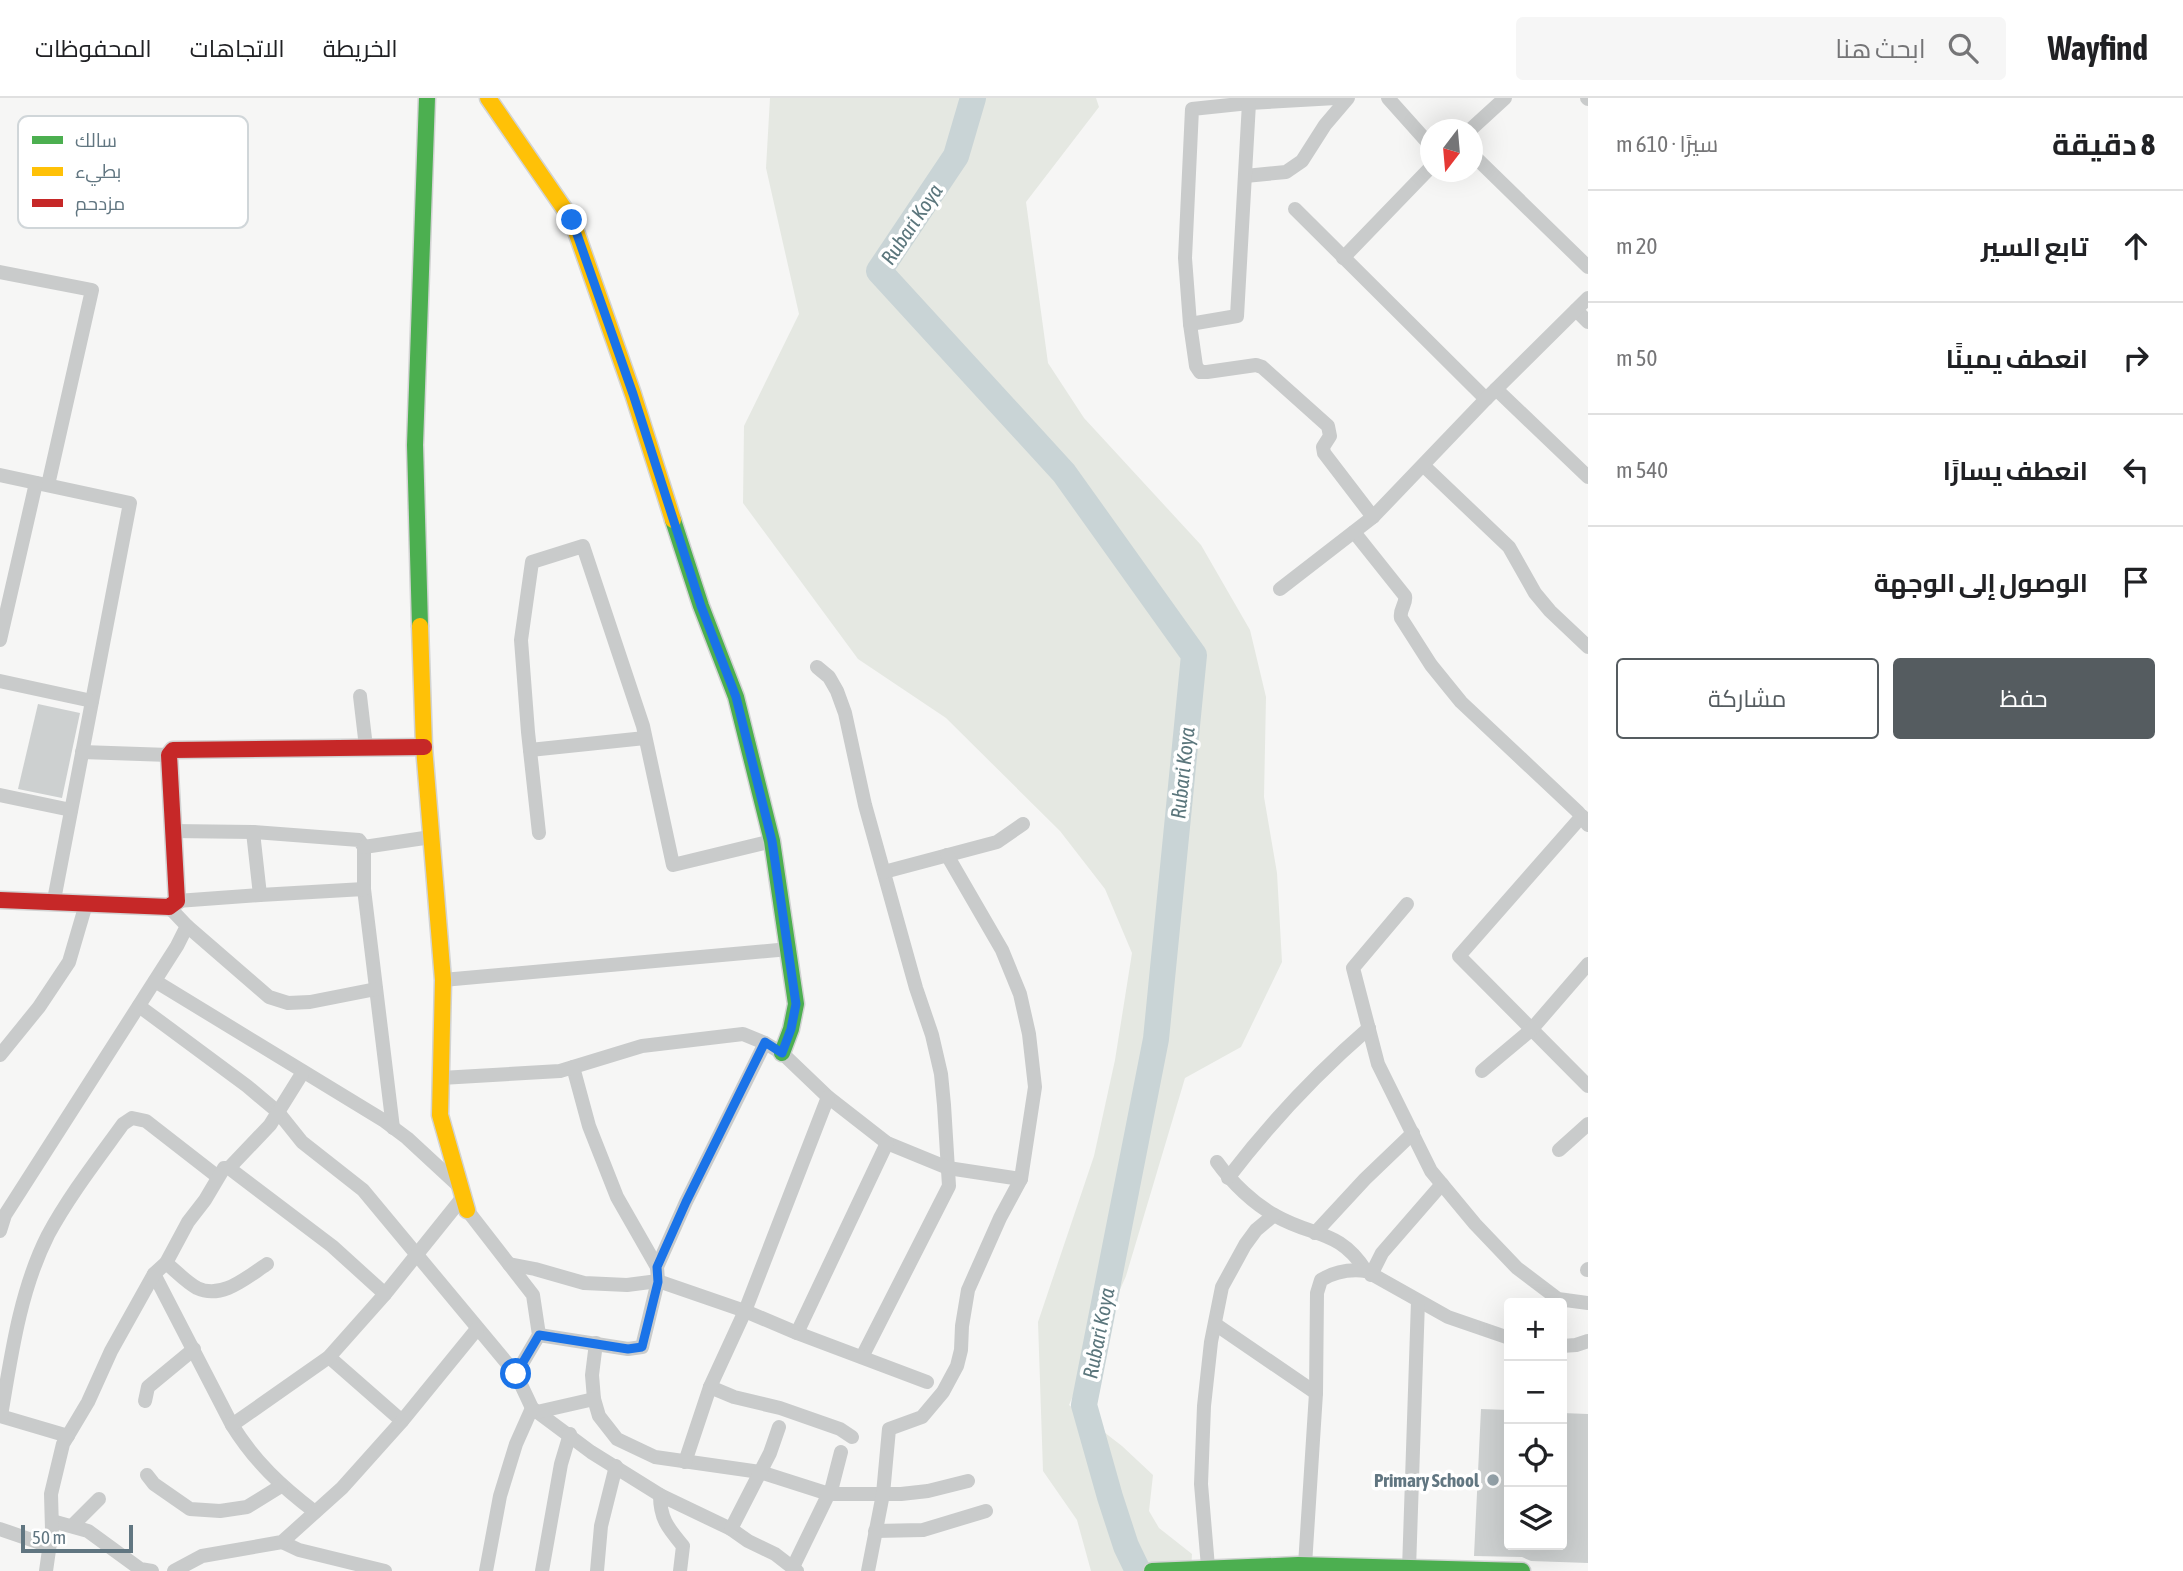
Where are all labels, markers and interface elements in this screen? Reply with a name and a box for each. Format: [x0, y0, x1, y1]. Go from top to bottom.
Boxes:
search box [1516, 17, 2006, 80]
icon: search [1944, 29, 1982, 67]
text: Wayfind [2048, 29, 2148, 67]
text: ابحث هنا [1835, 34, 1926, 64]
text: المحفوظات [35, 35, 152, 62]
text: الاتجاهات [190, 35, 285, 62]
text: الخريطة [323, 35, 398, 62]
legend [18, 116, 248, 228]
north arrow [1420, 119, 1483, 182]
text: 8 دقيقة [2052, 127, 2155, 161]
text: سالك [75, 129, 117, 151]
text: سيرًا · 610 m [1616, 131, 1718, 157]
text: بطيء [75, 160, 121, 186]
water label: Rubari Koya [875, 179, 947, 269]
text: مزدحم [75, 192, 125, 217]
route end [556, 204, 587, 235]
icon: ahead [2117, 227, 2155, 265]
text: تابع السير [1981, 232, 2088, 262]
text: 20 m [1616, 233, 1657, 259]
icon: right [2117, 339, 2155, 377]
text: انعطف يمينًا [1946, 344, 2088, 374]
text: 50 m [1616, 345, 1657, 371]
icon: left [2117, 451, 2155, 489]
text: انعطف يسارًا [1943, 456, 2088, 486]
text: 540 m [1616, 457, 1668, 483]
icon: arrive [2117, 563, 2155, 601]
text: الوصول إلى الوجهة [1874, 568, 2088, 598]
button: مشاركة [1616, 658, 1879, 739]
button: حفظ [1893, 658, 2155, 739]
water label: Rubari Koya [1165, 726, 1199, 820]
water label: Rubari Koya [1077, 1285, 1119, 1380]
map controls [1504, 1298, 1567, 1550]
button: + [1504, 1298, 1567, 1361]
route start [500, 1358, 531, 1389]
button: − [1504, 1361, 1567, 1424]
button: locate [1504, 1424, 1567, 1487]
place label: Primary School [1374, 1469, 1480, 1491]
marker: Primary School [1485, 1472, 1501, 1488]
button: layers [1504, 1487, 1567, 1550]
scale bar [21, 1522, 133, 1554]
text: 50 m [32, 1526, 66, 1548]

